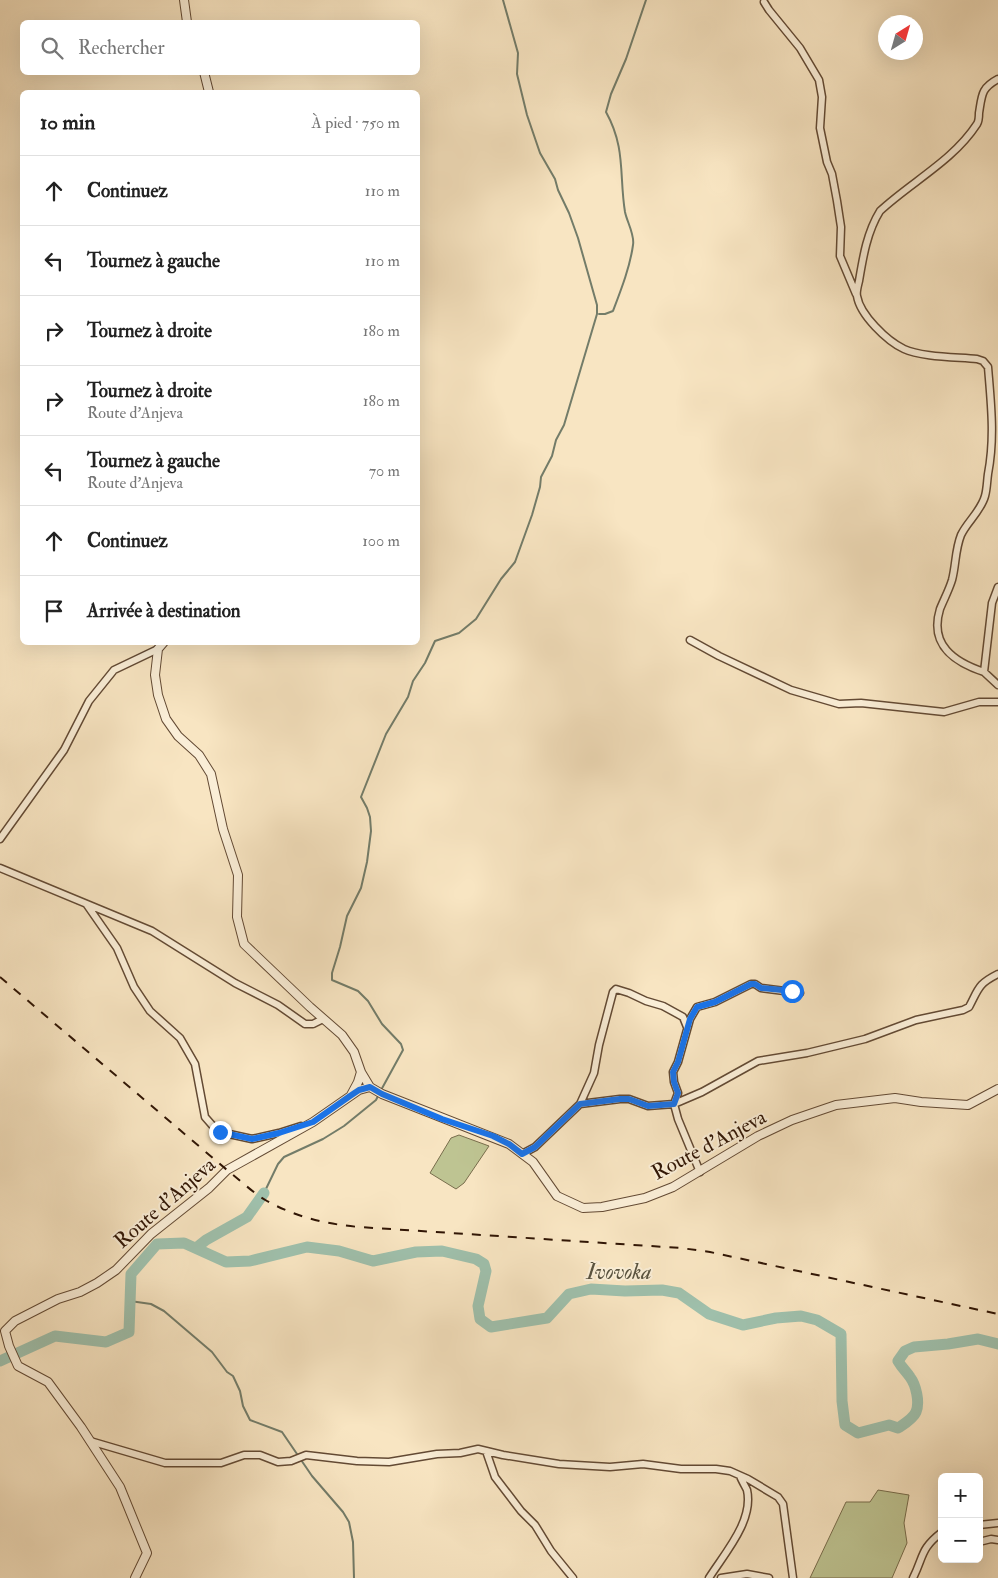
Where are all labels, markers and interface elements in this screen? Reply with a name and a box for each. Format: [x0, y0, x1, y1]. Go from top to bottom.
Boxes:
north arrow [878, 15, 923, 60]
search box [20, 20, 420, 75]
icon: search [38, 34, 66, 62]
text: Rechercher [78, 36, 165, 60]
text: 10 min [40, 109, 95, 136]
text: À pied · 750 m [312, 113, 400, 133]
icon: ahead [40, 177, 68, 205]
text: Continuez [87, 179, 168, 203]
text: 110 m [365, 181, 400, 201]
icon: left [40, 247, 68, 275]
text: Tournez à gauche [87, 249, 220, 273]
text: 110 m [365, 251, 400, 271]
icon: right [40, 317, 68, 345]
text: Tournez à droite [87, 319, 212, 343]
text: 180 m [363, 321, 400, 341]
text: Tournez à droite [87, 379, 212, 403]
icon: right [40, 387, 68, 415]
text: 180 m [363, 391, 400, 411]
text: Route d'Anjeva [87, 403, 183, 423]
text: Tournez à gauche [87, 449, 220, 473]
icon: left [40, 457, 68, 485]
text: 70 m [369, 461, 400, 481]
text: Route d'Anjeva [87, 473, 183, 493]
icon: ahead [40, 527, 68, 555]
text: Continuez [87, 529, 168, 553]
text: 100 m [362, 531, 400, 551]
icon: arrive [40, 597, 68, 625]
text: Arrivée à destination [87, 599, 241, 623]
route start [781, 980, 804, 1003]
street label: Route d'Anjeva [647, 1103, 771, 1186]
route end [209, 1121, 232, 1144]
street label: Route d'Anjeva [109, 1151, 222, 1255]
water label: Ivovoka [585, 1258, 652, 1286]
map controls [938, 1473, 983, 1563]
button: + [938, 1473, 983, 1518]
button: − [938, 1518, 983, 1563]

